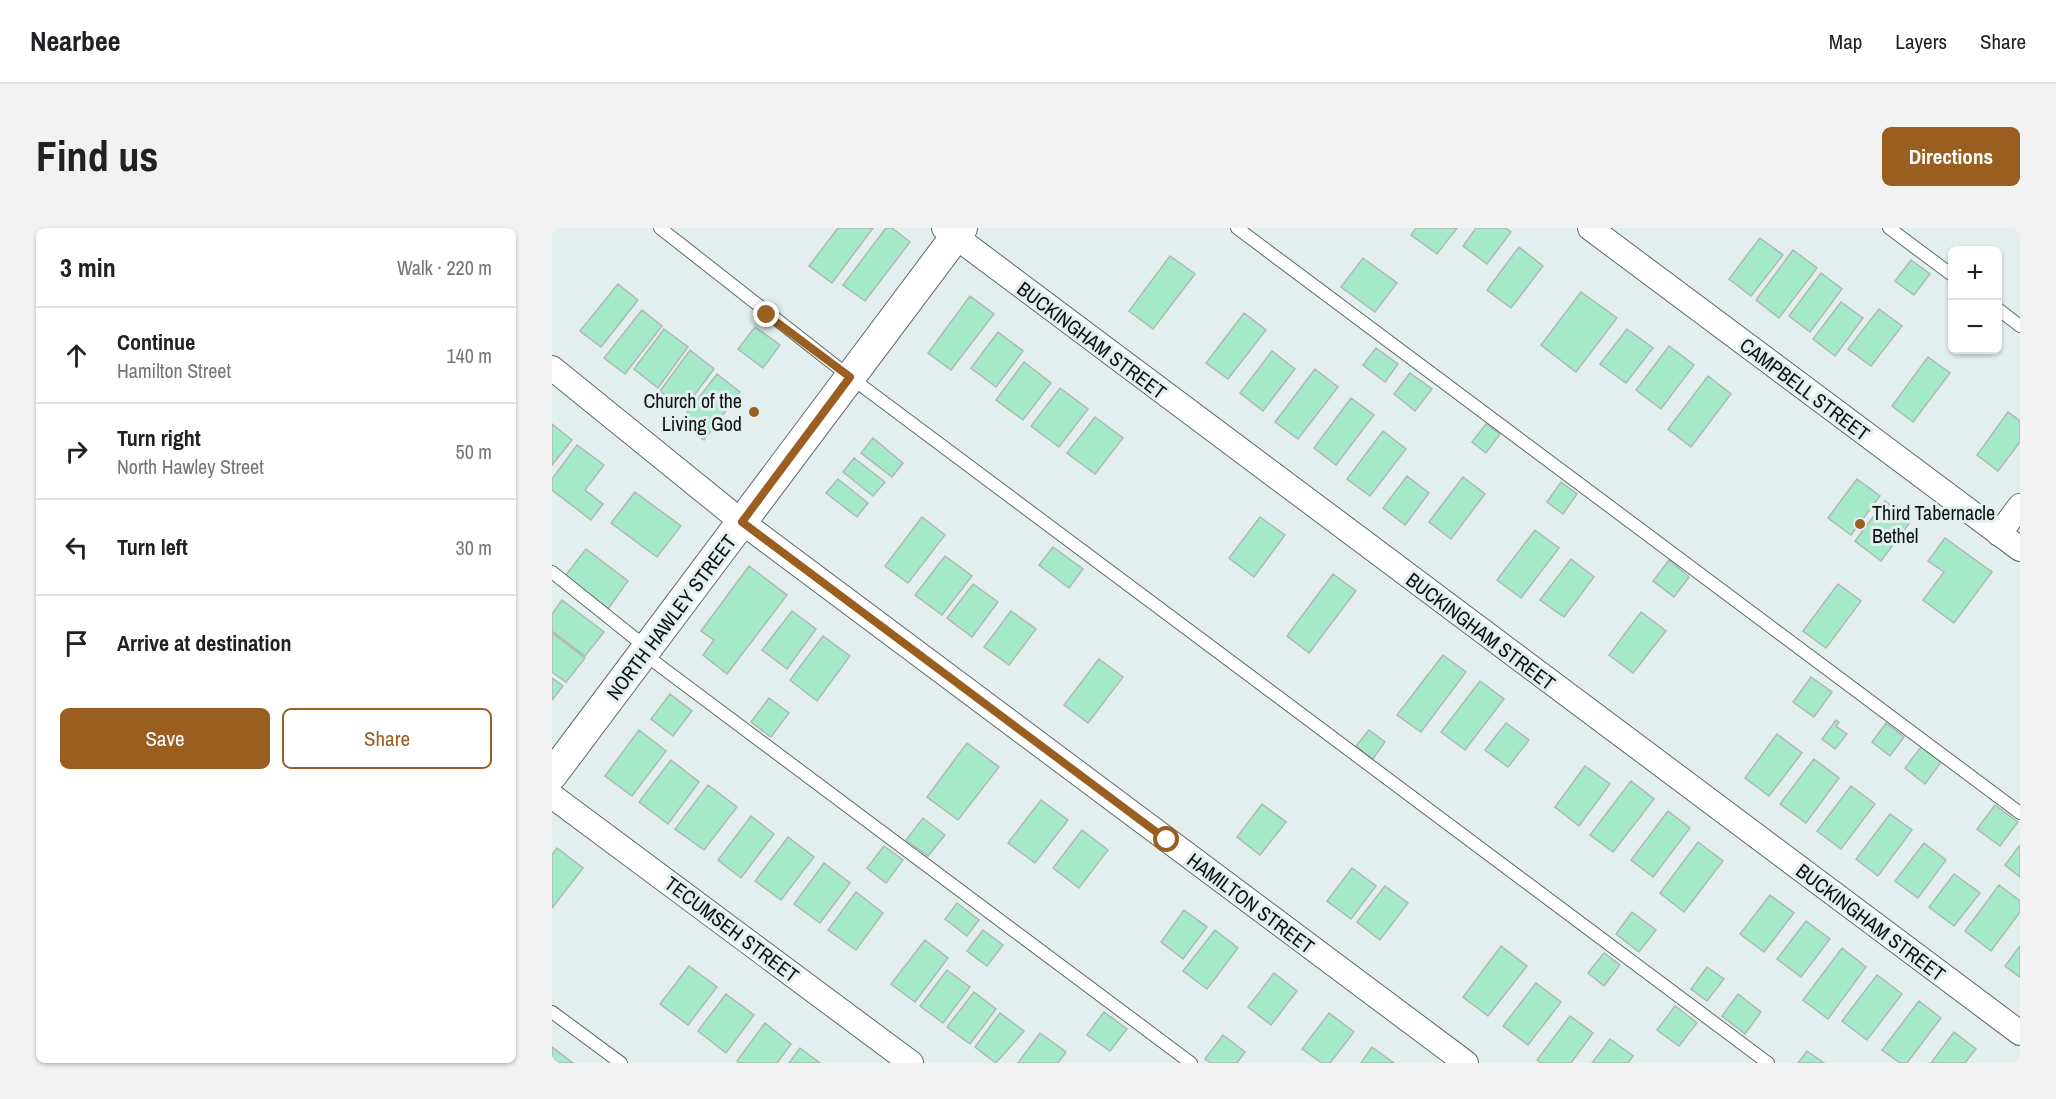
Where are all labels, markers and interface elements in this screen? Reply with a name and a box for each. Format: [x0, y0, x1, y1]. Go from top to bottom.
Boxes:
text: Nearbee [30, 22, 121, 60]
text: Map [1829, 27, 1862, 56]
text: Layers [1895, 27, 1947, 56]
text: Share [1980, 27, 2026, 56]
button: Directions [1882, 127, 2020, 186]
text: Find us [36, 128, 158, 184]
map controls [1948, 246, 2002, 354]
button: + [1948, 246, 2002, 300]
text: 3 min [60, 250, 116, 285]
text: Walk · 220 m [397, 254, 492, 281]
street label: BUCKINGHAM STREET [1012, 275, 1172, 405]
button: − [1948, 300, 2002, 354]
route end [753, 301, 779, 327]
text: Continue [117, 327, 195, 357]
street label: CAMPBELL STREET [1735, 331, 1875, 447]
icon: ahead [60, 339, 93, 372]
text: 140 m [446, 342, 492, 369]
text: Hamilton Street [117, 357, 231, 384]
place label: Church of the Living God [644, 387, 742, 437]
marker: Church of the Living God [747, 405, 761, 419]
text: Turn right [117, 423, 201, 453]
icon: right [60, 435, 93, 468]
text: 50 m [456, 438, 492, 465]
text: North Hawley Street [117, 453, 264, 480]
place label: Third Tabernacle Bethel [1872, 499, 1995, 549]
marker: Third Tabernacle Bethel [1853, 517, 1867, 531]
street label: NORTH HAWLEY STREET [600, 529, 742, 705]
icon: left [60, 531, 93, 564]
text: Turn left [117, 532, 188, 562]
text: 30 m [456, 534, 492, 561]
street label: BUCKINGHAM STREET [1401, 566, 1561, 696]
icon: arrive [60, 627, 93, 660]
text: Arrive at destination [117, 628, 291, 658]
button: Save [60, 708, 270, 769]
button: Share [282, 708, 492, 769]
route start [1153, 826, 1179, 852]
street label: HAMILTON STREET [1182, 846, 1320, 960]
street label: BUCKINGHAM STREET [1791, 857, 1951, 987]
street label: TECUMSEH STREET [659, 870, 805, 988]

